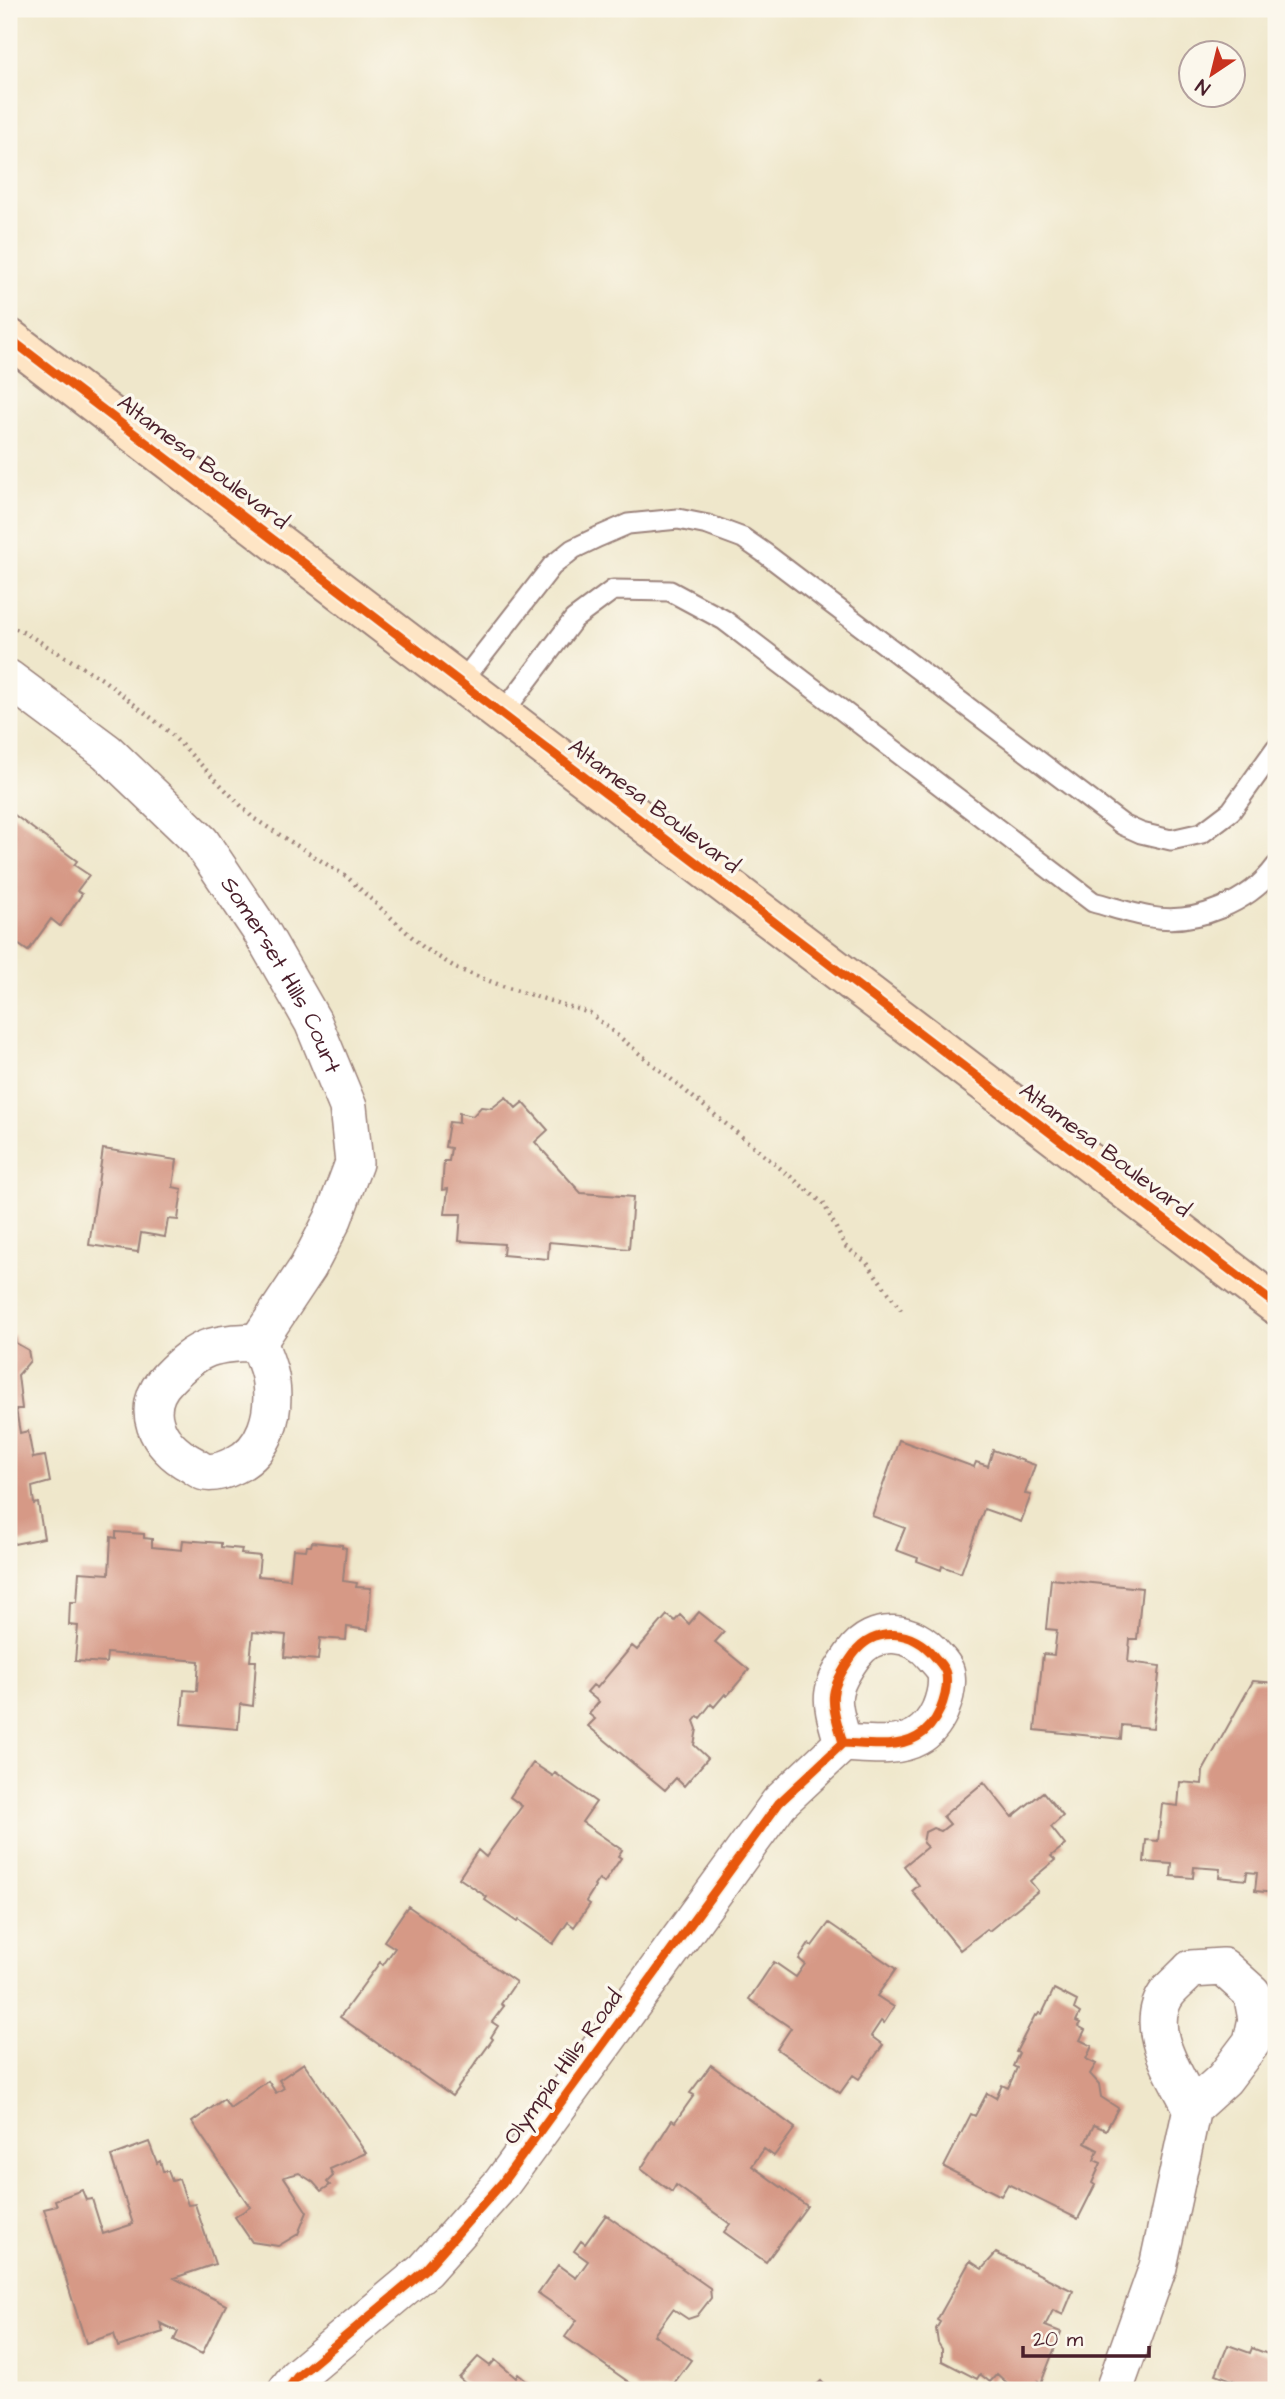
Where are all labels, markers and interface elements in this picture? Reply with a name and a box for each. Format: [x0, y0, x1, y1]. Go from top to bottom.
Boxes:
north arrow [1176, 38, 1246, 108]
text: N [1190, 72, 1216, 101]
street label: Altamesa Boulevard [111, 387, 296, 537]
street label: Altamesa Boulevard [562, 731, 747, 881]
street label: Somerset Hills Court [213, 870, 349, 1079]
street label: Altamesa Boulevard [1013, 1075, 1198, 1225]
street label: Olympia Hills Road [496, 1983, 631, 2152]
scale bar [1023, 2315, 1148, 2359]
text: 20 m [1033, 2325, 1084, 2354]

